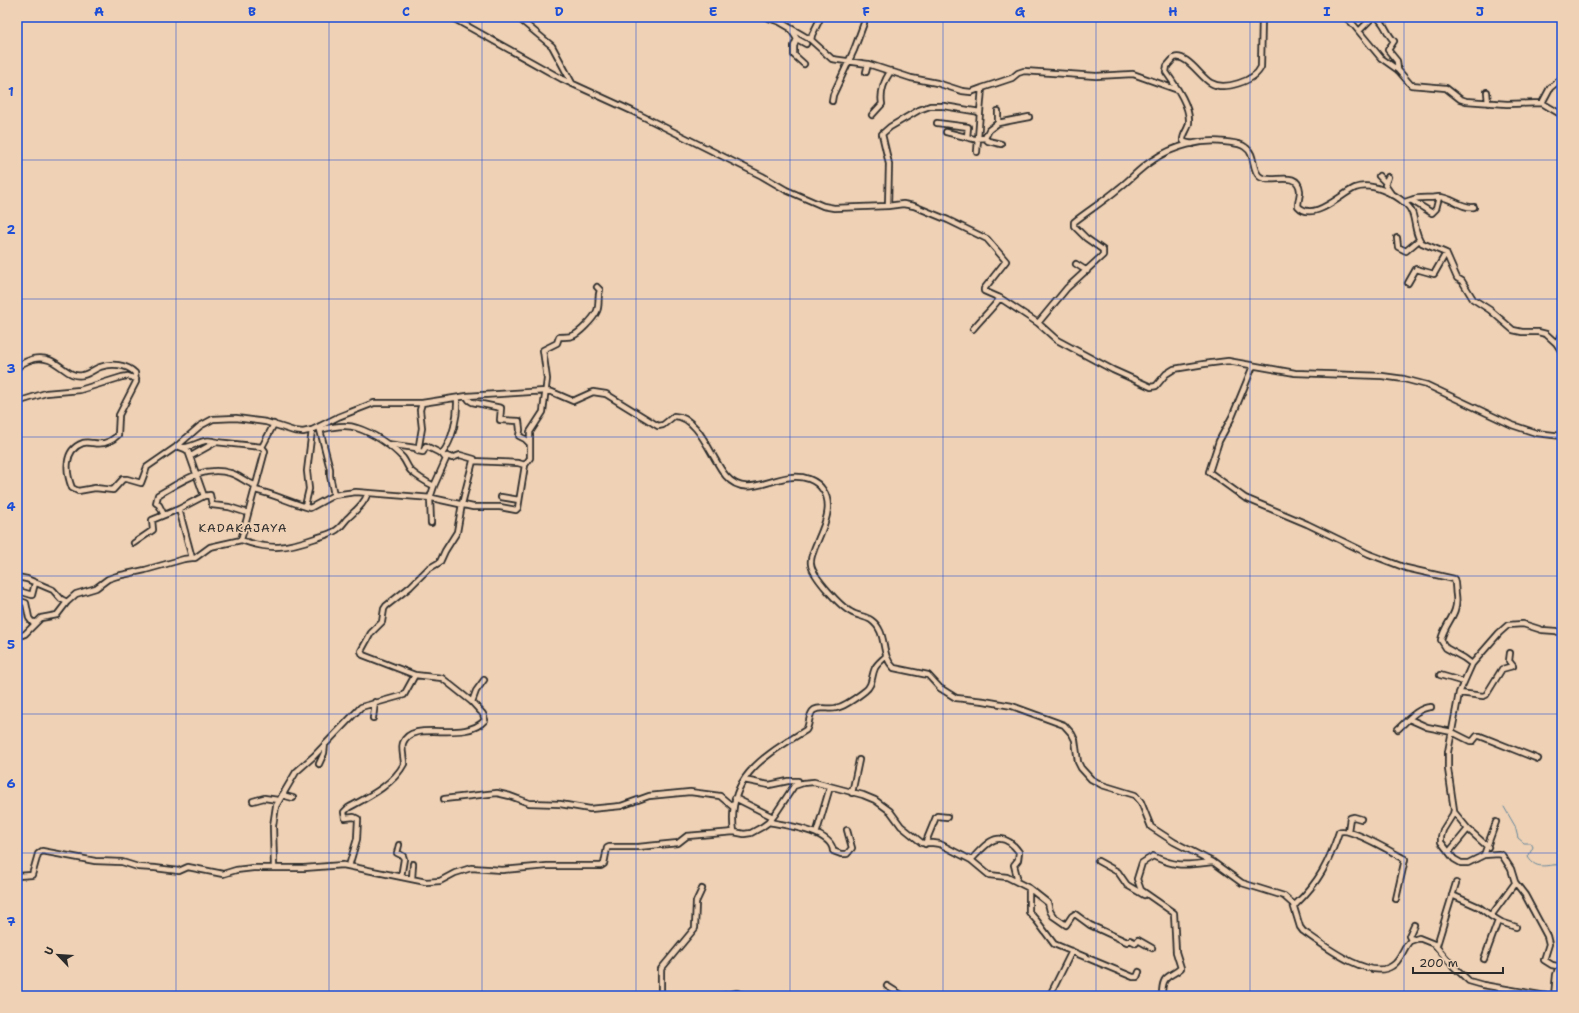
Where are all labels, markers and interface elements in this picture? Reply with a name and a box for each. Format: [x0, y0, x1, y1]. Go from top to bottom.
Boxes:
text: A [94, 3, 104, 20]
text: B [248, 3, 256, 20]
text: C [402, 3, 410, 20]
text: D [554, 3, 564, 20]
text: E [709, 3, 718, 20]
text: F [862, 3, 870, 20]
text: G [1015, 3, 1026, 20]
text: H [1168, 3, 1178, 20]
text: I [1323, 3, 1331, 20]
text: J [1476, 3, 1484, 20]
text: 1 [8, 83, 14, 100]
text: 2 [6, 221, 16, 238]
text: 3 [6, 360, 16, 377]
text: 4 [6, 498, 16, 515]
district label: KADAKAJAYA [199, 520, 287, 536]
text: 5 [7, 636, 15, 653]
text: 6 [6, 775, 16, 792]
text: 7 [6, 913, 16, 930]
north arrow [38, 935, 78, 975]
text: U [41, 944, 58, 958]
scale bar [1413, 949, 1503, 975]
text: 200 m [1419, 955, 1458, 971]

